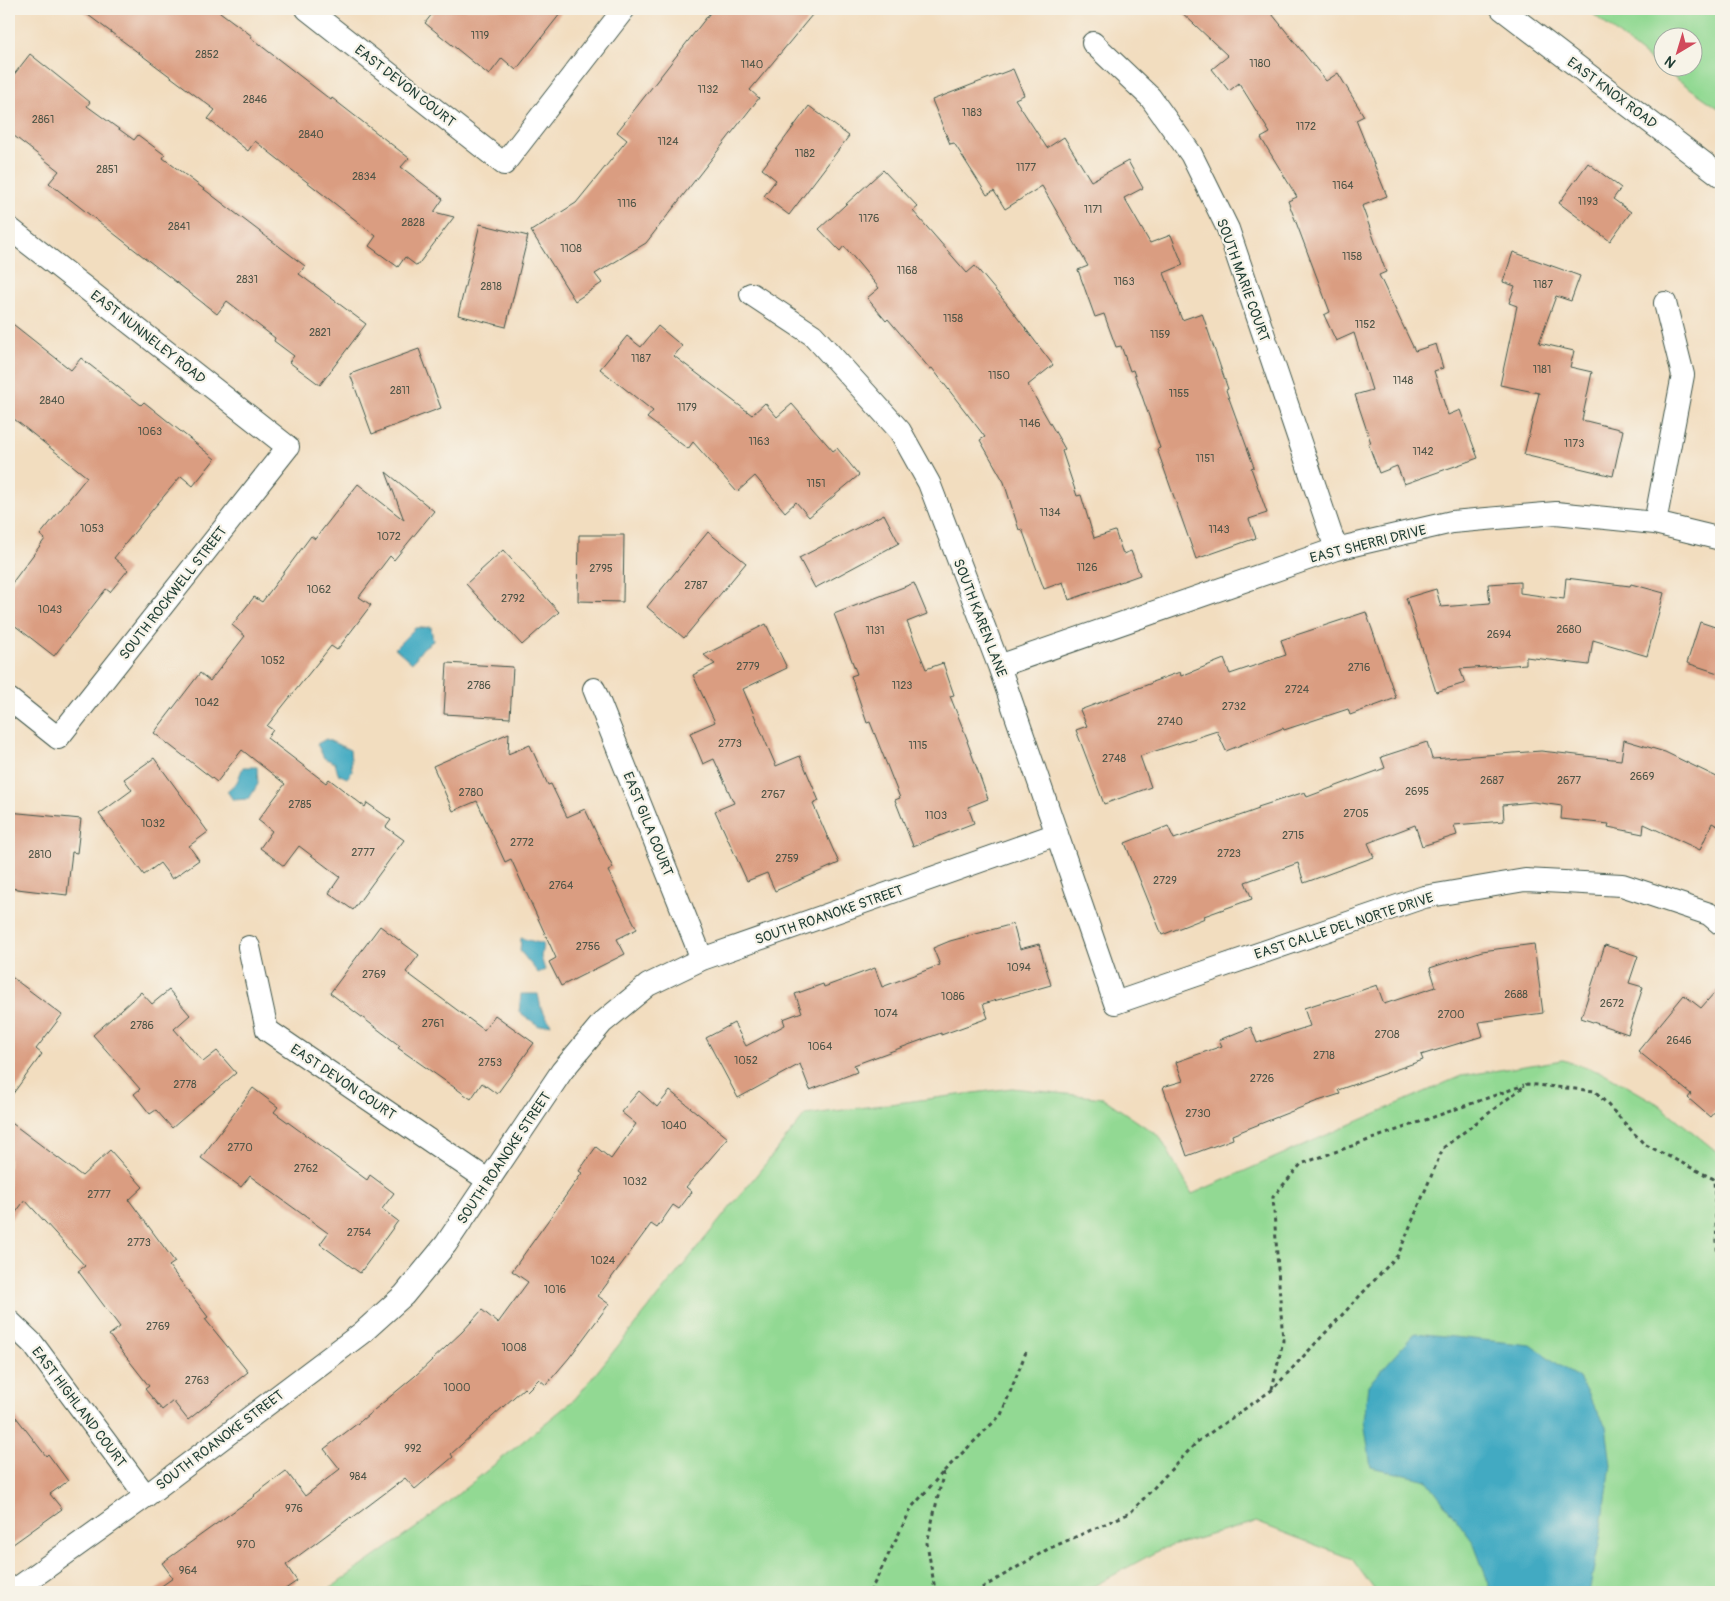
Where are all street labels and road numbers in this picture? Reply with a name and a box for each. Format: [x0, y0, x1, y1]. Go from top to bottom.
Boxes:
street label: EAST DEVON COURT [351, 41, 459, 131]
street label: EAST KNOX ROAD [1564, 54, 1660, 132]
street label: SOUTH MARIE COURT [1213, 216, 1273, 344]
street label: EAST NUNNELEY ROAD [87, 287, 209, 387]
street label: EAST SHERRI DRIVE [1308, 521, 1428, 567]
street label: SOUTH ROCKWELL STREET [116, 523, 230, 663]
street label: SOUTH KAREN LANE [950, 556, 1010, 680]
street label: EAST GILA COURT [619, 769, 677, 879]
street label: SOUTH ROANOKE STREET [753, 882, 906, 948]
street label: EAST CALLE DEL NORTE DRIVE [1252, 889, 1436, 963]
street label: EAST DEVON COURT [287, 1040, 399, 1124]
street label: SOUTH ROANOKE STREET [453, 1089, 555, 1227]
street label: EAST HIGHLAND COURT [28, 1343, 130, 1471]
street label: SOUTH ROANOKE STREET [153, 1386, 287, 1494]

